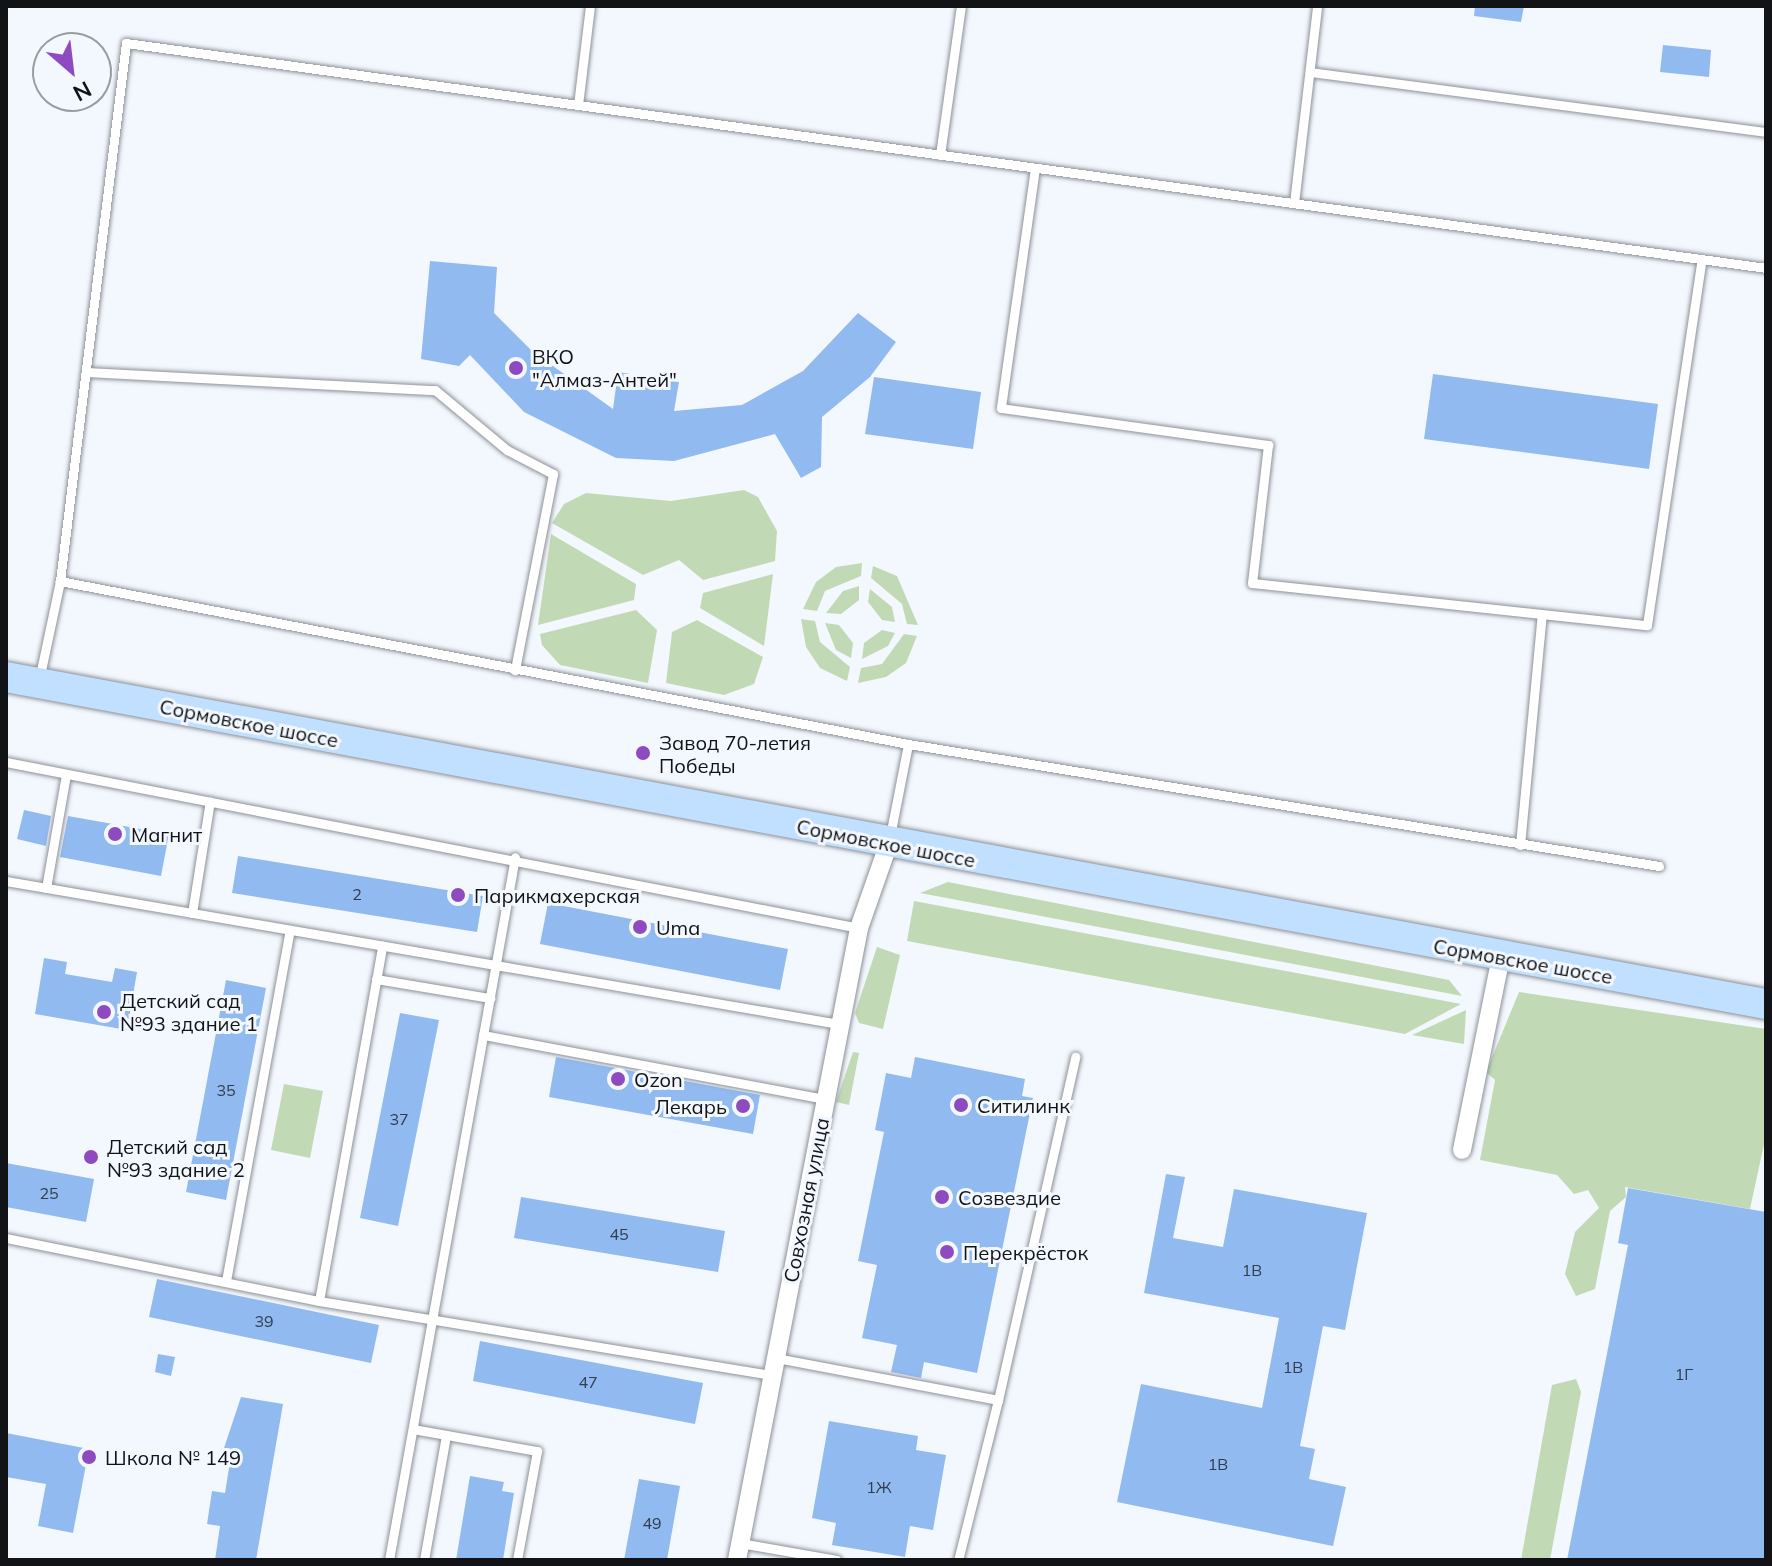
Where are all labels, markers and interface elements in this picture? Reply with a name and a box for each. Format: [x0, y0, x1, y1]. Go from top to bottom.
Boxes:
north arrow [32, 32, 112, 112]
text: N [68, 75, 96, 108]
place label: ВКО "Алмаз-Антей" [532, 344, 677, 391]
marker: ВКО "Алмаз-Антей" [507, 359, 525, 377]
street label: Сормовское шоссе [158, 694, 340, 752]
place label: Завод 70-летия Победы [659, 730, 811, 777]
marker: Завод 70-летия Победы [634, 744, 652, 762]
street label: Сормовское шоссе [795, 814, 977, 872]
place label: Магнит [131, 822, 202, 846]
marker: Магнит [106, 825, 124, 843]
place label: Парикмахерская [474, 883, 640, 907]
house number: 2 [352, 884, 362, 904]
marker: Парикмахерская [449, 886, 467, 904]
place label: Uma [656, 915, 700, 939]
marker: Uma [631, 918, 649, 936]
street label: Сормовское шоссе [1432, 933, 1614, 989]
place label: Детский сад №93 здание 1 [120, 988, 258, 1035]
marker: Детский сад №93 здание 1 [95, 1003, 113, 1021]
place label: Ozon [634, 1067, 683, 1091]
marker: Ozon [609, 1070, 627, 1088]
house number: 35 [216, 1080, 236, 1100]
place label: Ситилинк [977, 1093, 1070, 1117]
place label: Лекарь [655, 1094, 727, 1118]
marker: Ситилинк [952, 1096, 970, 1114]
marker: Лекарь [734, 1097, 752, 1115]
house number: 37 [389, 1109, 409, 1129]
street label: Совхозная улица [778, 1116, 834, 1284]
place label: Детский сад №93 здание 2 [107, 1134, 245, 1181]
marker: Детский сад №93 здание 2 [82, 1148, 100, 1166]
house number: 25 [39, 1183, 59, 1203]
place label: Созвездие [958, 1185, 1061, 1209]
marker: Созвездие [933, 1188, 951, 1206]
house number: 45 [609, 1224, 629, 1244]
place label: Перекрёсток [963, 1240, 1088, 1264]
marker: Перекрёсток [938, 1243, 956, 1261]
house number: 1В [1242, 1260, 1262, 1280]
house number: 39 [254, 1311, 274, 1331]
house number: 1В [1283, 1357, 1303, 1377]
house number: 1Г [1675, 1364, 1693, 1384]
house number: 47 [578, 1372, 598, 1392]
place label: Школа № 149 [105, 1445, 241, 1469]
marker: Школа № 149 [80, 1448, 98, 1466]
house number: 1В [1208, 1454, 1228, 1474]
house number: 1Ж [866, 1477, 892, 1497]
house number: 49 [642, 1513, 662, 1533]

